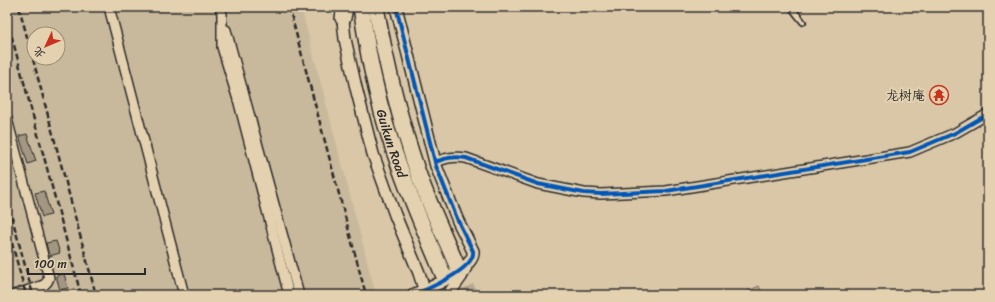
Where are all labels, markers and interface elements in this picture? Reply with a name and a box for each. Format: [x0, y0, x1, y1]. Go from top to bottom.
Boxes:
north arrow [26, 26, 66, 66]
text: 北 [29, 42, 50, 63]
place label: 龙树庵 [886, 84, 925, 107]
temple icon: 龙树庵 [928, 84, 950, 106]
street label: Guikun Road [370, 107, 414, 182]
scale bar [28, 250, 145, 276]
text: 100 m [34, 253, 67, 275]

